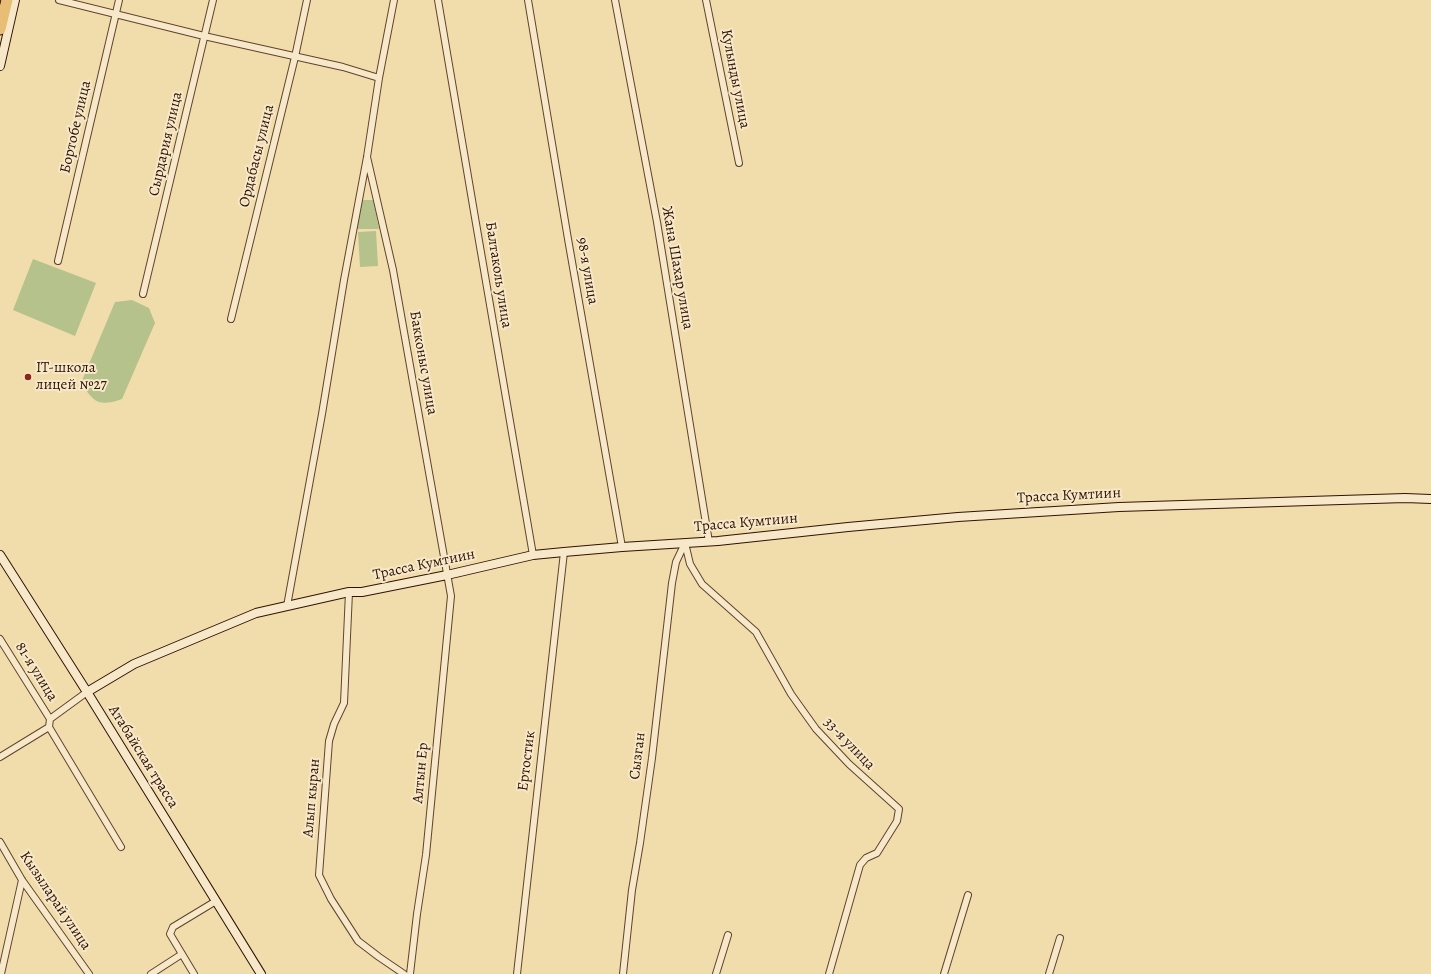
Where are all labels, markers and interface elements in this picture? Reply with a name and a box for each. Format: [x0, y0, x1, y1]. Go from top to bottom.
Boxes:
street label: Кулынды улица [717, 28, 753, 130]
street label: Бортобе улица [57, 79, 95, 175]
street label: Сырдария улица [145, 90, 187, 198]
street label: Ордабасы улица [236, 103, 278, 209]
street label: Жана Шахар улица [657, 205, 697, 331]
street label: Балтаколь улица [481, 221, 515, 329]
street label: 98-я улица [572, 236, 602, 306]
street label: Бакконыс улица [405, 310, 441, 416]
place label: IT-школа лицей №27 [36, 359, 107, 394]
marker: IT-школа лицей №27 [23, 372, 33, 382]
street label: Трасса Кумтиин [1017, 484, 1121, 508]
street label: Трасса Кумтиин [693, 510, 799, 536]
street label: Трасса Кумтиин [371, 545, 477, 585]
street label: 81-я улица [11, 639, 61, 705]
street label: Атабайская трасса [104, 702, 182, 812]
street label: 33-я улица [819, 714, 879, 774]
street label: Ертостик [514, 730, 540, 792]
street label: Сызган [626, 731, 650, 781]
street label: Алтын Ер [409, 742, 433, 804]
street label: Алып кыран [300, 758, 324, 838]
street label: Кызыларай улица [15, 848, 95, 954]

